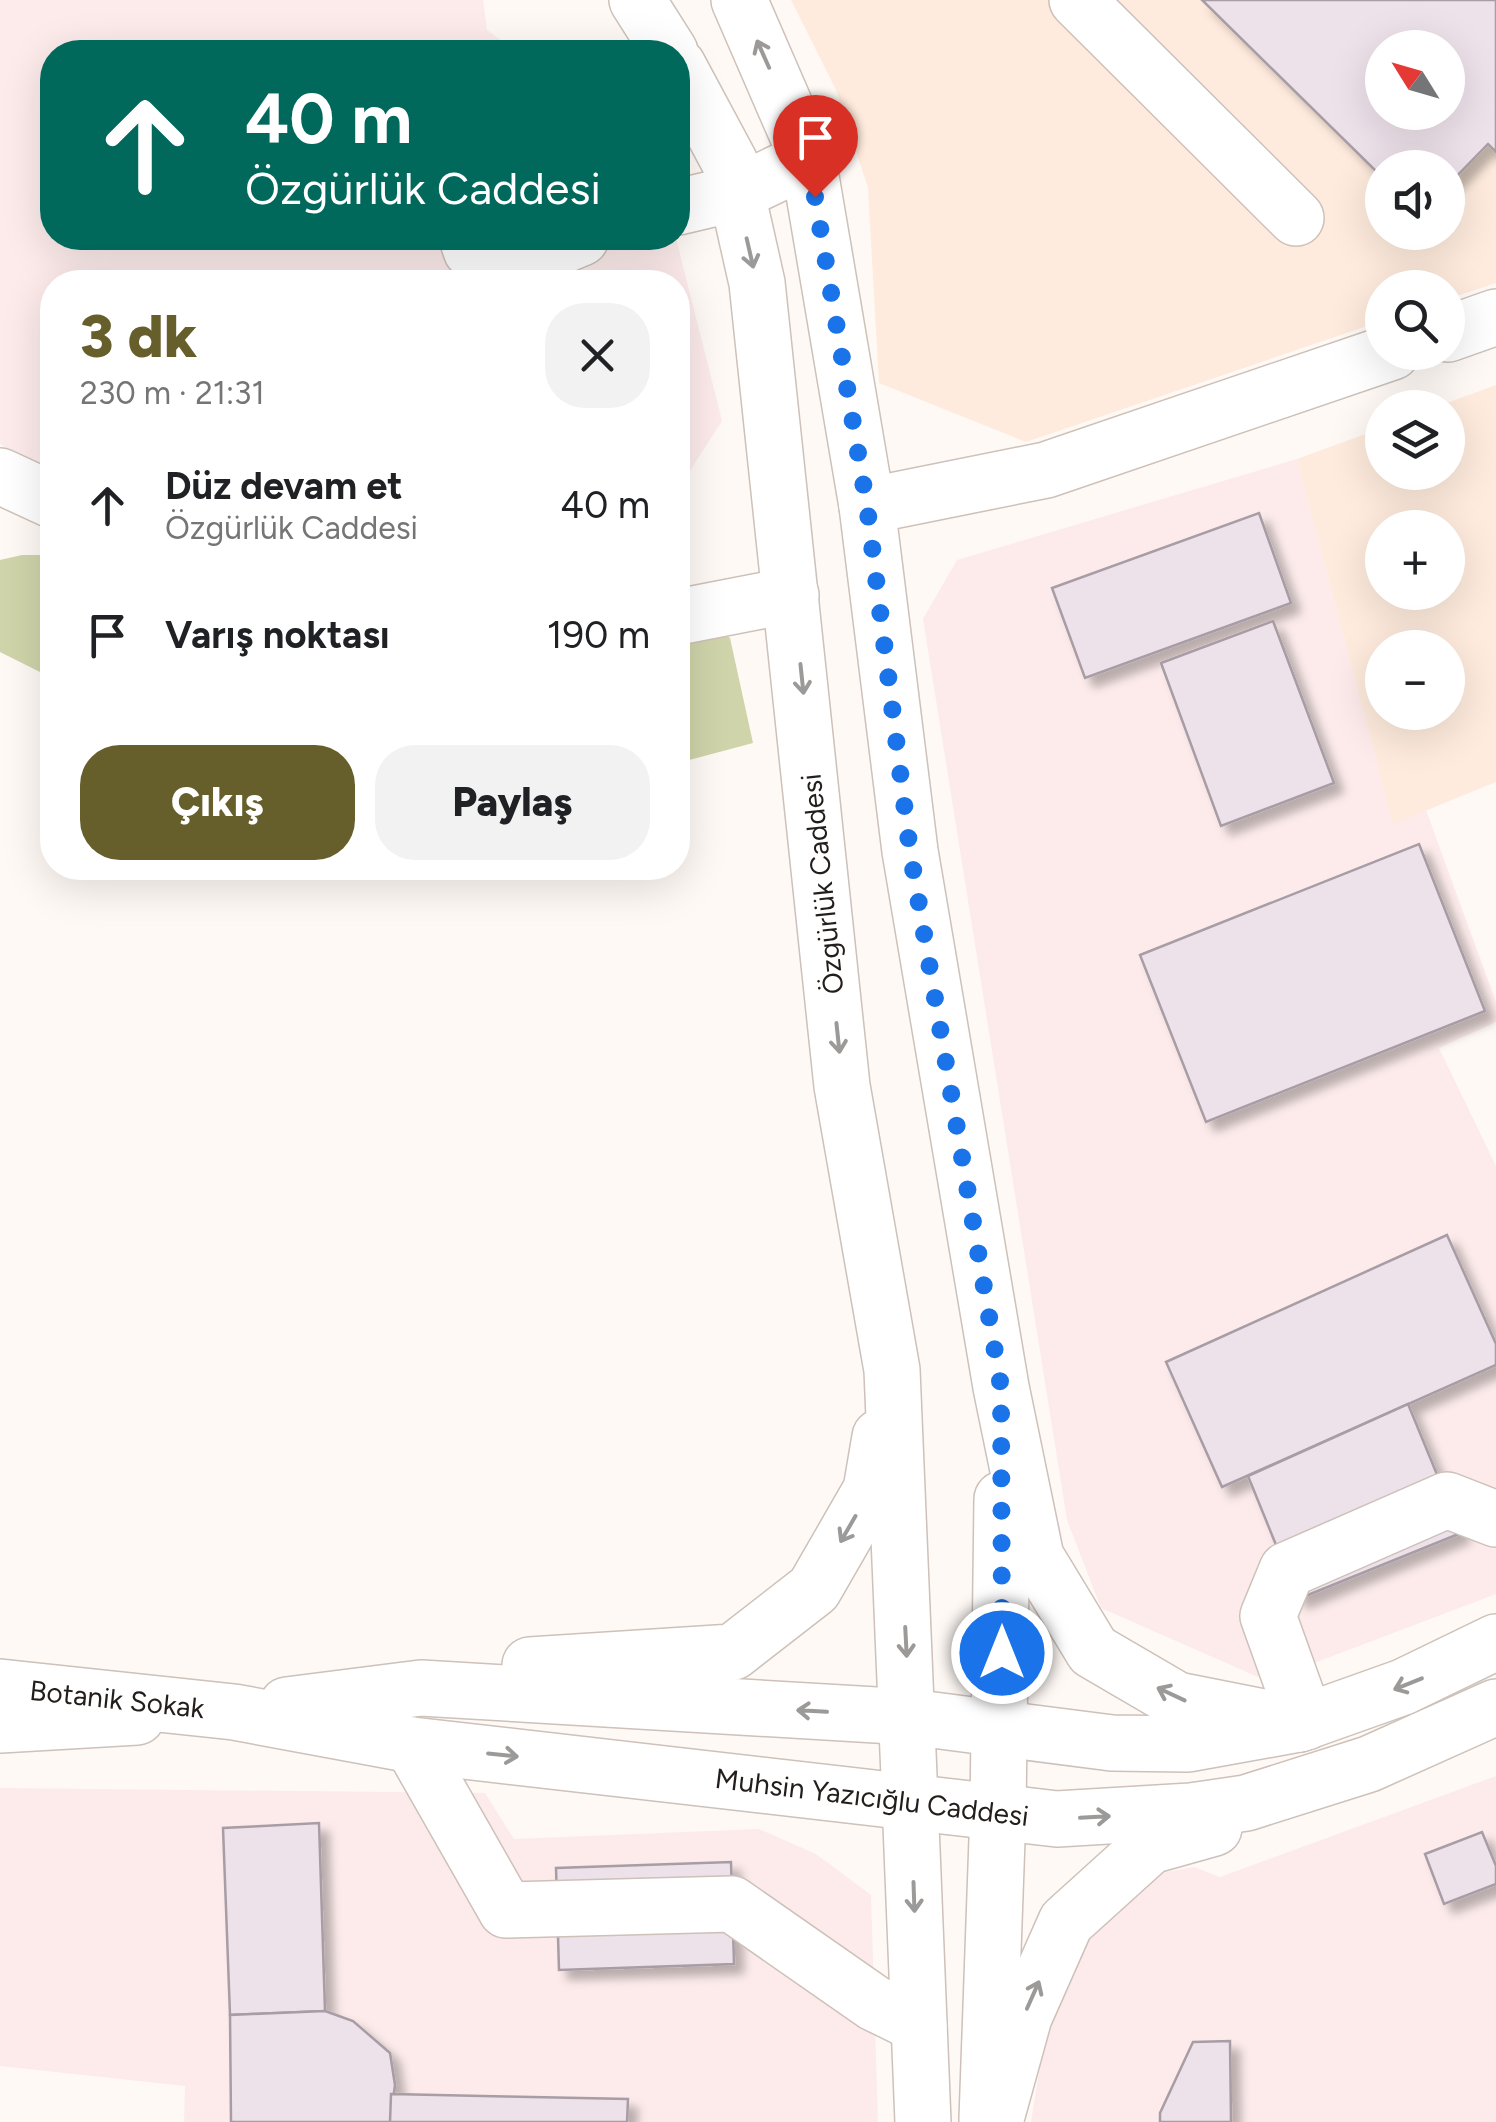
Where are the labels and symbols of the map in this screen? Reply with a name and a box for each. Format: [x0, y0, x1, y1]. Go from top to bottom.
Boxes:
north arrow [1365, 30, 1465, 130]
one-way arrow [753, 39, 771, 70]
pin [773, 95, 858, 198]
one-way arrow [742, 236, 760, 268]
one-way arrow [793, 663, 812, 695]
street label: Özgürlük Caddesi [794, 772, 850, 996]
one-way arrow [828, 1021, 847, 1053]
one-way arrow [838, 1514, 858, 1543]
position arrow [950, 1601, 1054, 1705]
one-way arrow [897, 1625, 916, 1657]
street label: Botanik Sokak [28, 1673, 206, 1725]
one-way arrow [1394, 1677, 1424, 1695]
one-way arrow [1156, 1684, 1186, 1702]
one-way arrow [797, 1701, 829, 1720]
one-way arrow [487, 1746, 519, 1765]
street label: Muhsin Yazıcığlu Caddesi [713, 1761, 1031, 1833]
one-way arrow [1079, 1807, 1111, 1826]
one-way arrow [905, 1881, 924, 1913]
one-way arrow [1025, 1980, 1043, 2011]

